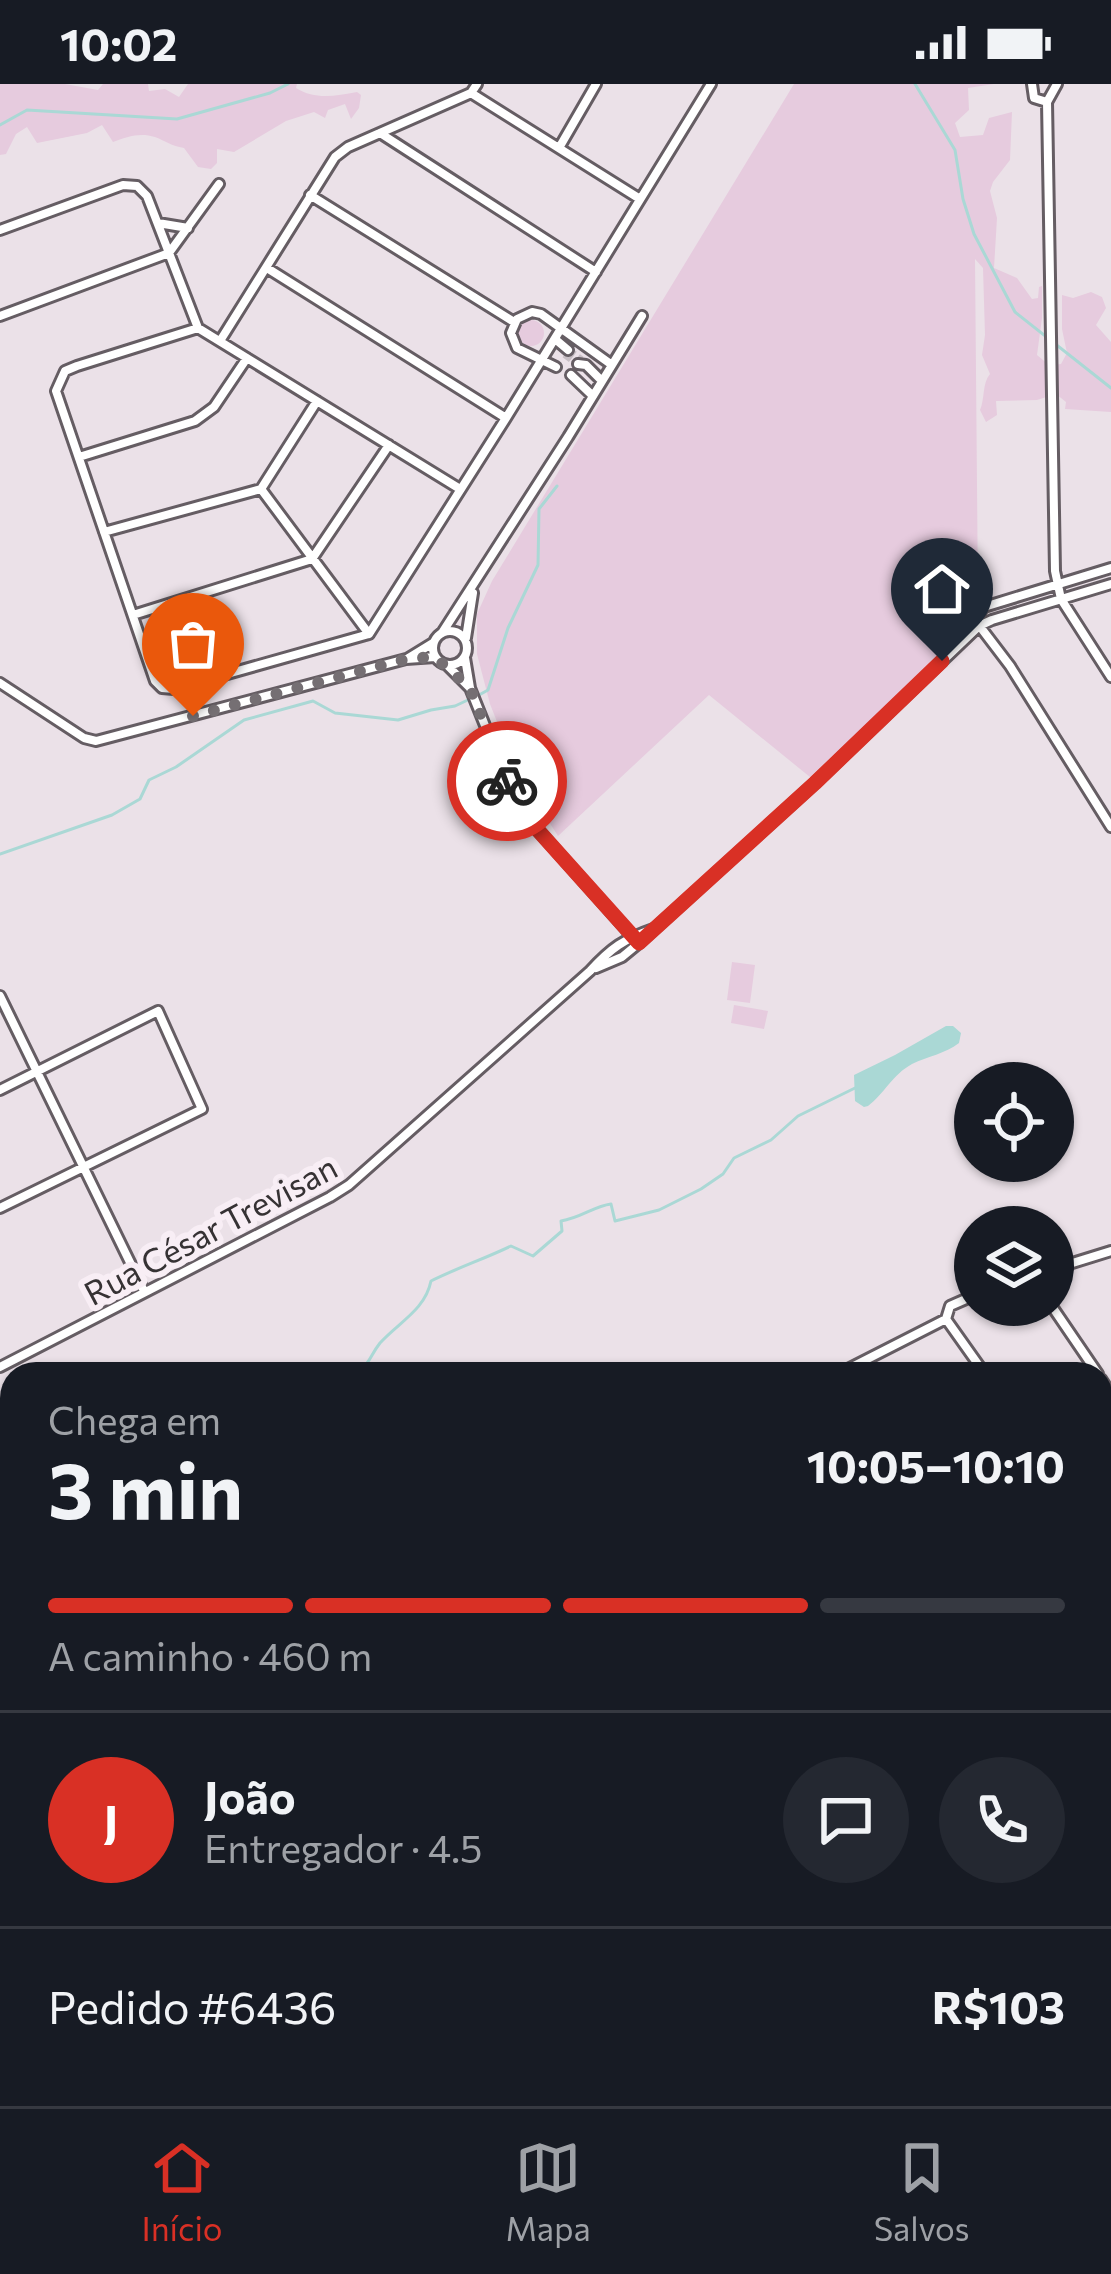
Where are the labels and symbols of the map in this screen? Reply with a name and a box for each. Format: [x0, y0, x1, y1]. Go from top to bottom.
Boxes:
pin [891, 538, 993, 661]
pin [142, 593, 244, 716]
courier [447, 721, 567, 841]
street label: Rua César Trevisan [77, 1145, 343, 1313]

